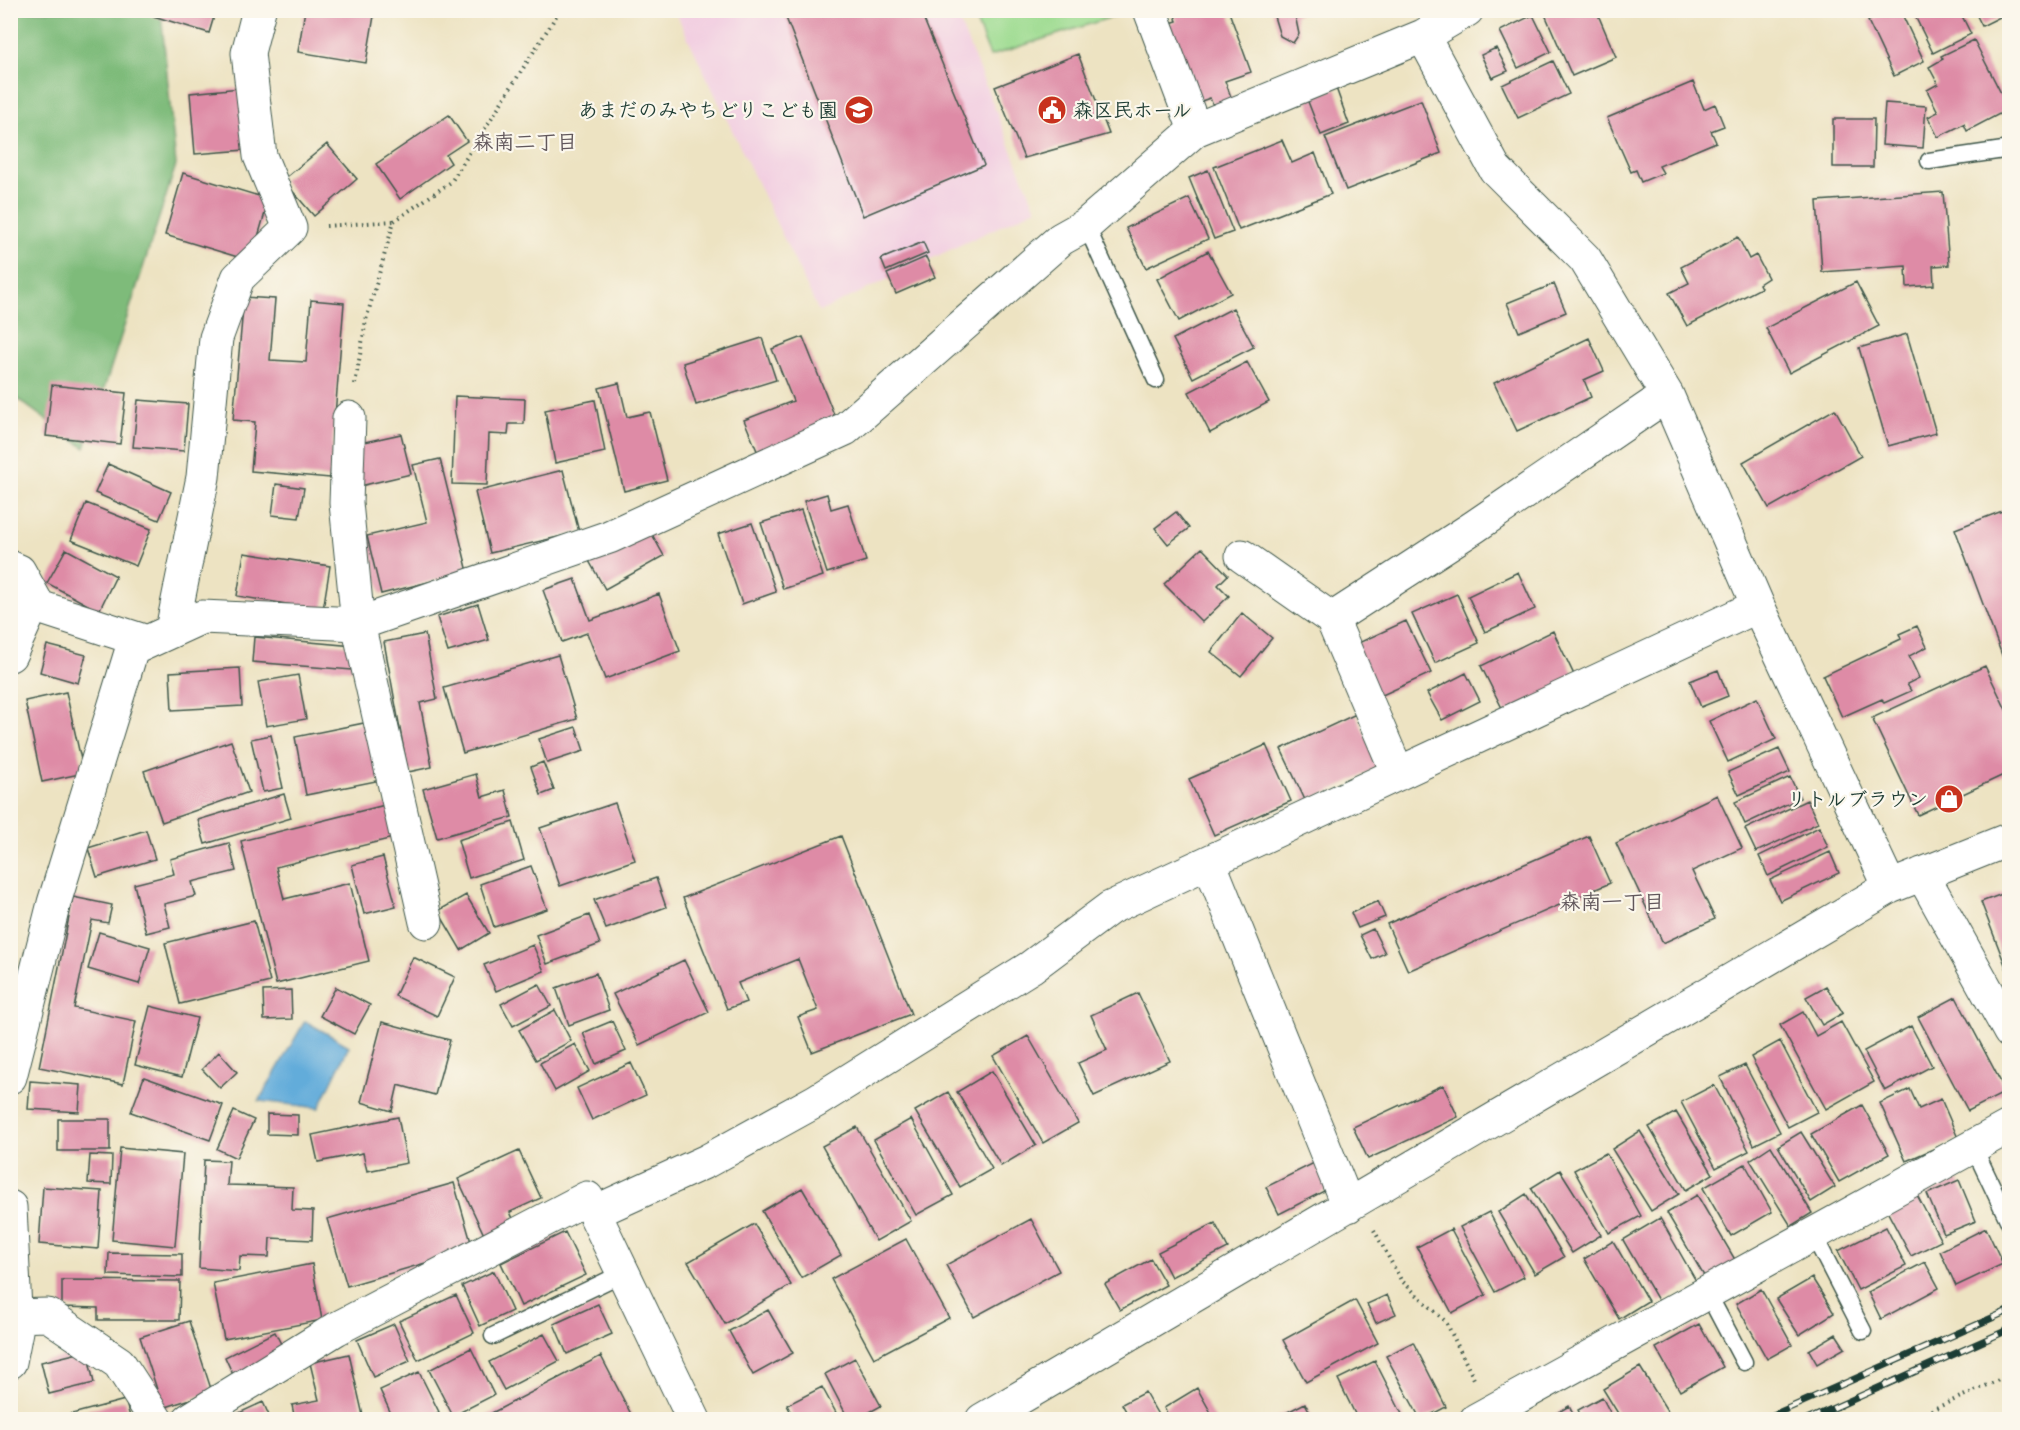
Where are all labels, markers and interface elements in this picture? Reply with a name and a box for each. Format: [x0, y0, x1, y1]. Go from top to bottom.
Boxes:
school or university icon: あまだのみやちどりこども園 [843, 94, 875, 126]
public building icon: 森区民ホール [1036, 94, 1068, 126]
place label: あまだのみやちどりこども園 [578, 98, 838, 122]
place label: 森区民ホール [1073, 98, 1192, 122]
district label: 森南二丁目 [473, 129, 578, 154]
shop icon: リトルブラウン [1933, 783, 1965, 815]
place label: リトルブラウン [1787, 787, 1928, 811]
district label: 森南一丁目 [1560, 889, 1665, 914]

